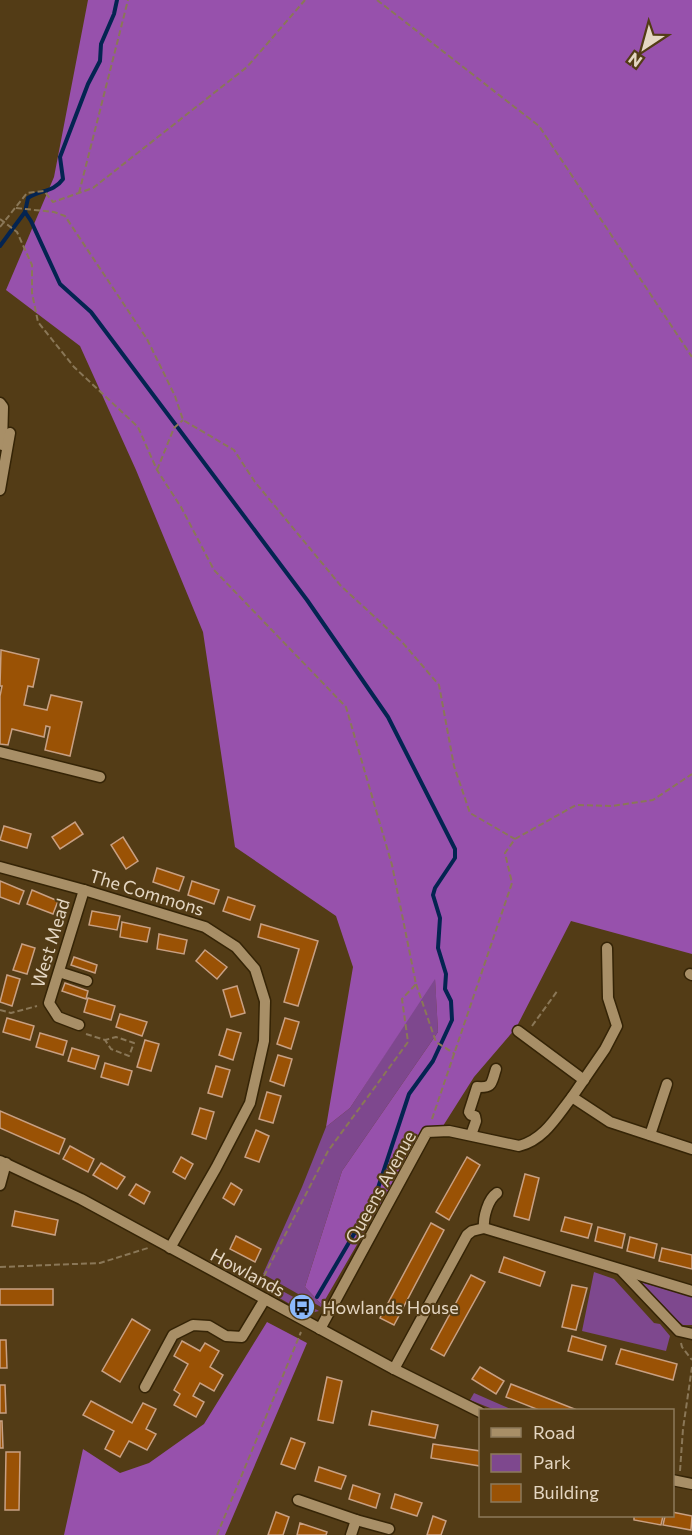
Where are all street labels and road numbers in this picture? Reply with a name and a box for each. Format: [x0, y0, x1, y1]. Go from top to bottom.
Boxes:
street label: The Commons [87, 864, 207, 920]
street label: West Mead [26, 896, 74, 990]
street label: Queens Avenue [340, 1127, 420, 1247]
street label: Howlands [207, 1243, 289, 1301]

